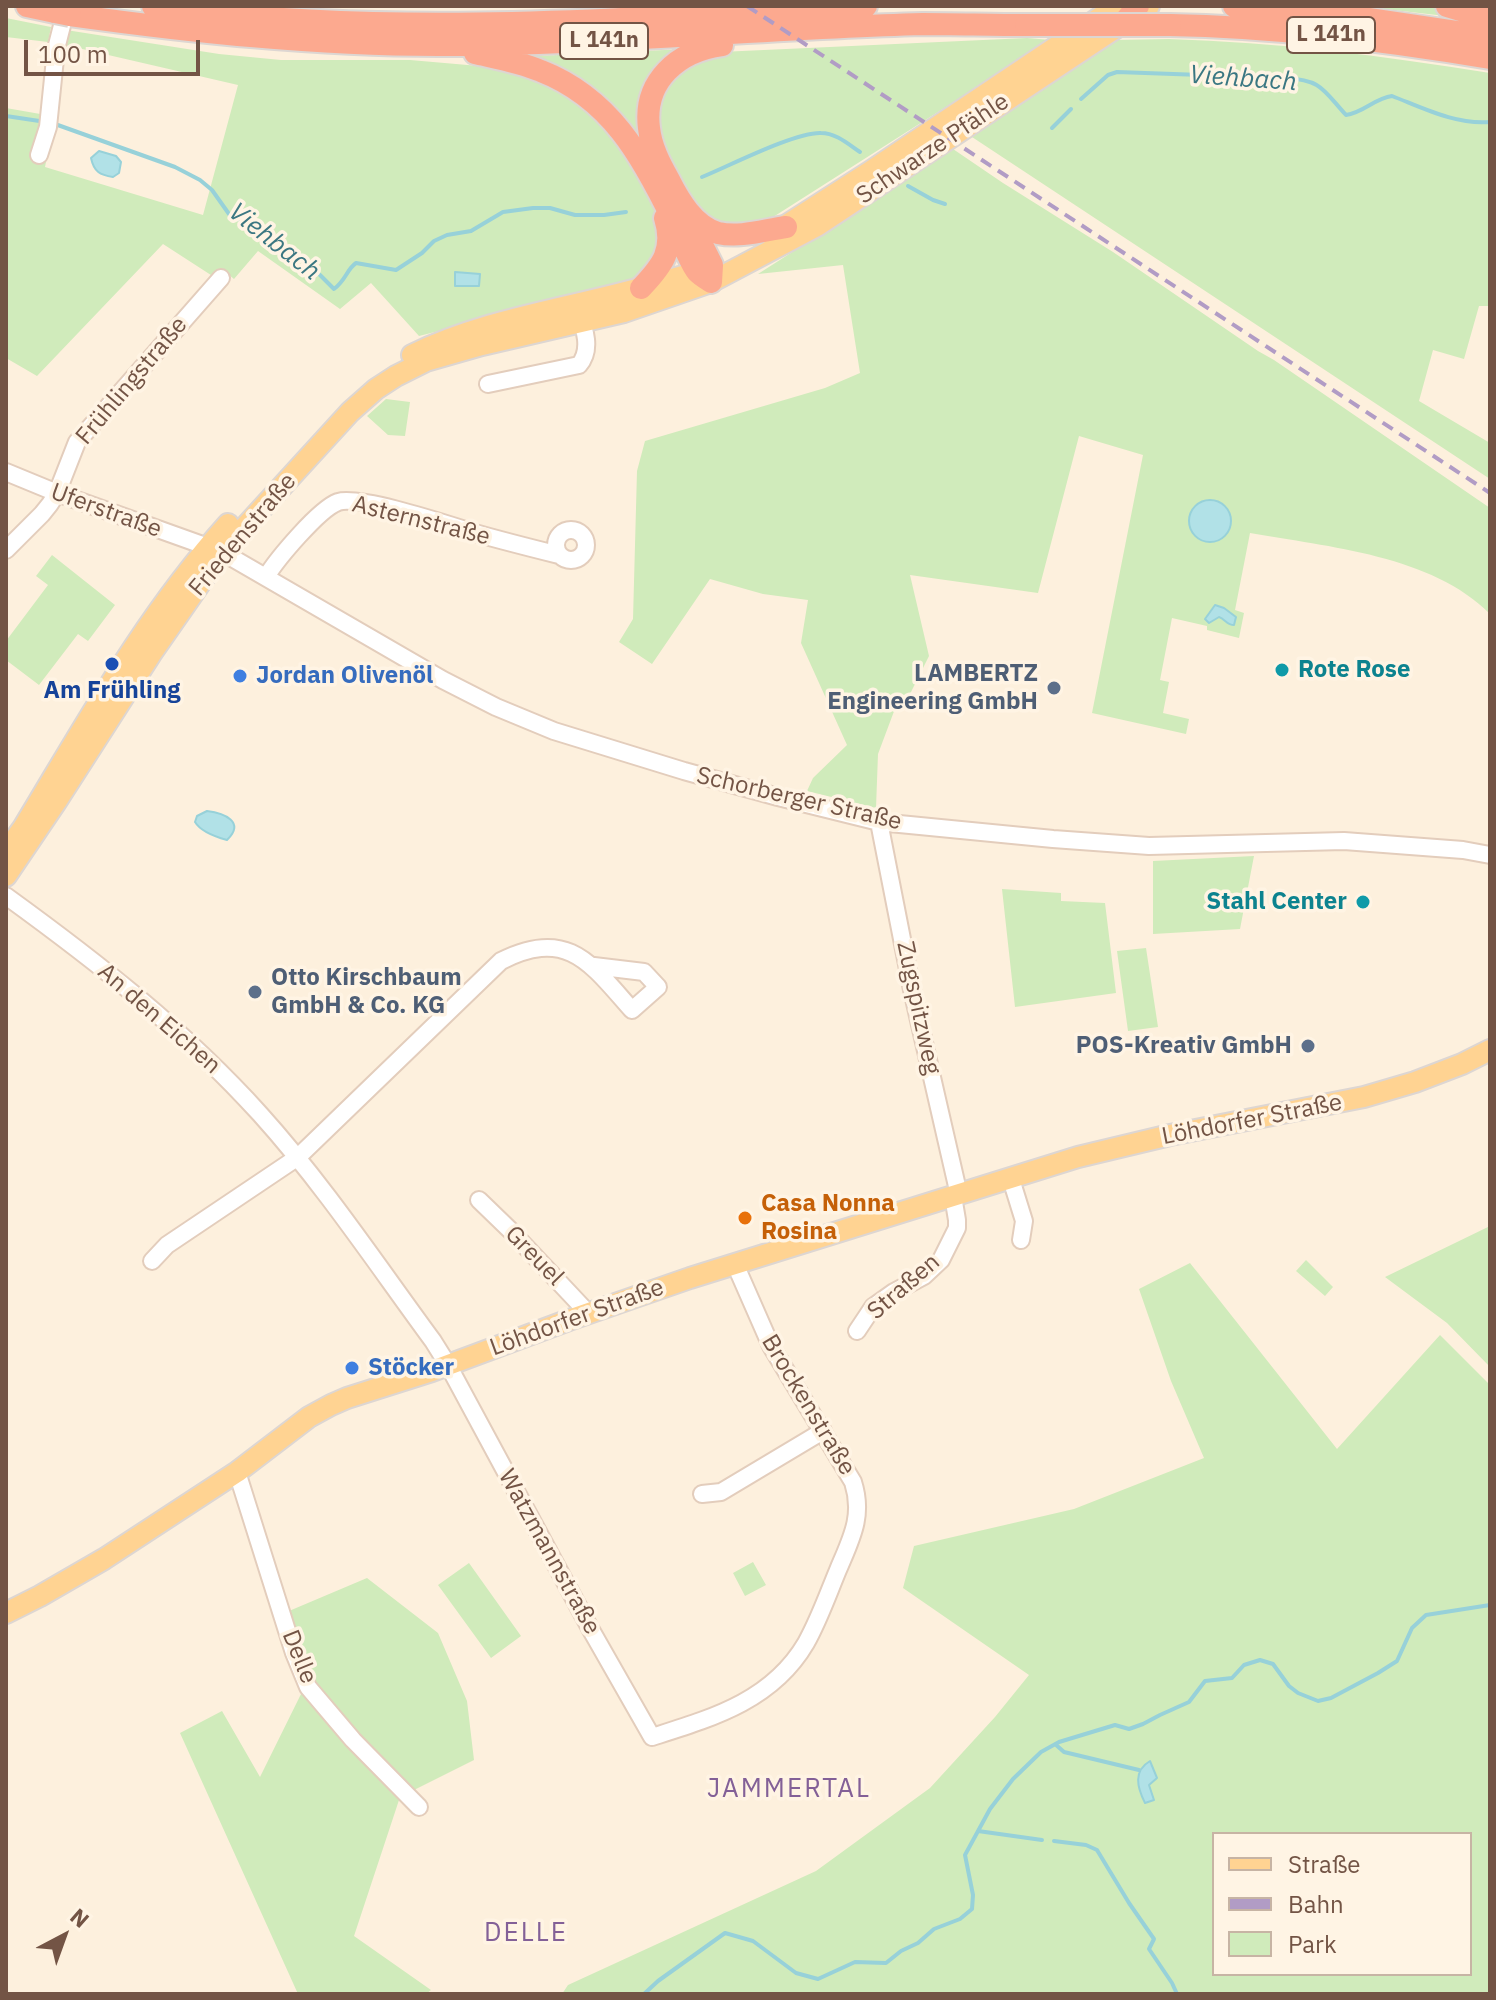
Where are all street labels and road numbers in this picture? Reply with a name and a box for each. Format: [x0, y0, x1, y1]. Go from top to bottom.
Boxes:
road number: L 141n [1287, 17, 1375, 53]
road number: L 141n [560, 23, 648, 59]
street label: Schwarze Pfähle [851, 87, 1015, 211]
street label: Frühlingstraße [70, 311, 194, 451]
street label: Friedenstraße [183, 468, 303, 602]
street label: Uferstraße [47, 478, 165, 544]
street label: Asternstraße [349, 490, 493, 552]
street label: Schorberger Straße [694, 761, 904, 837]
street label: Zugspitzweg [890, 939, 946, 1077]
street label: An den Eichen [92, 958, 226, 1080]
street label: Löhdorfer Straße [1159, 1088, 1345, 1152]
street label: Greuel [499, 1220, 569, 1292]
street label: Straßen [862, 1248, 946, 1326]
street label: Löhdorfer Straße [486, 1273, 668, 1363]
street label: Brockenstraße [755, 1329, 861, 1481]
street label: Watzmannstraße [492, 1464, 606, 1640]
street label: Delle [275, 1626, 323, 1688]

